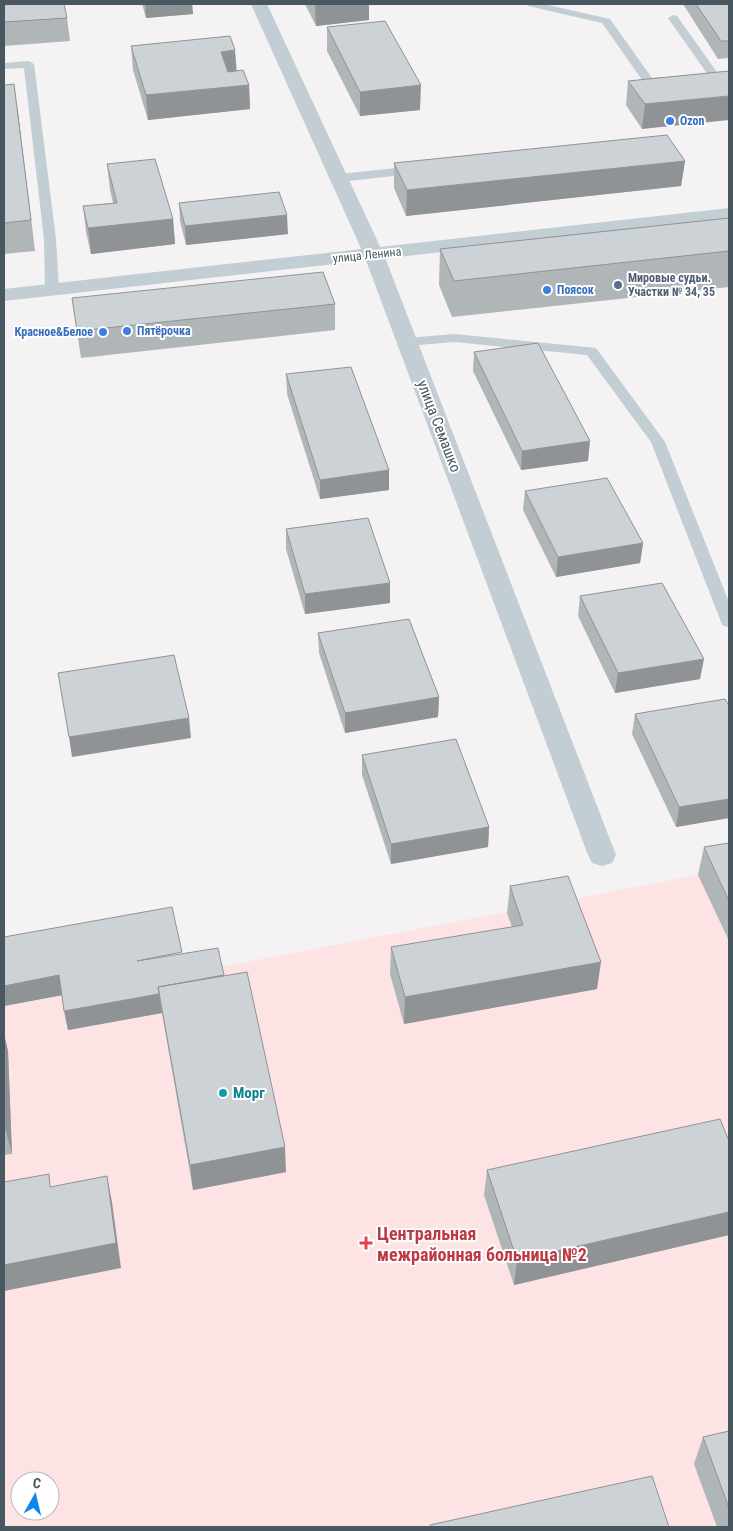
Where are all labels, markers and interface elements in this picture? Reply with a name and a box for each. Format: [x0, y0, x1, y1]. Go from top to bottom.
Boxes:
place label: Ozon [680, 114, 705, 128]
marker: Ozon [664, 115, 676, 127]
street label: улица Ленина [332, 244, 402, 266]
place label: Мировые судьи. Участки № 34, 35 [628, 271, 715, 299]
marker: Мировые судьи. Участки № 34, 35 [612, 279, 624, 291]
place label: Поясок [557, 283, 594, 297]
marker: Поясок [541, 284, 553, 296]
place label: Пятёрочка [137, 324, 191, 338]
place label: Красное&Белое [14, 325, 93, 339]
marker: Пятёрочка [121, 325, 133, 337]
marker: Красное&Белое [97, 326, 109, 338]
street label: улица Семашко [413, 377, 465, 475]
place label: Морг [233, 1084, 265, 1102]
marker: Морг [217, 1087, 229, 1099]
place label: Центральная межрайонная больница №2 [377, 1223, 587, 1265]
marker: Центральная межрайонная больница №2 [359, 1236, 373, 1250]
north arrow [10, 1471, 60, 1521]
text: С [32, 1475, 42, 1492]

